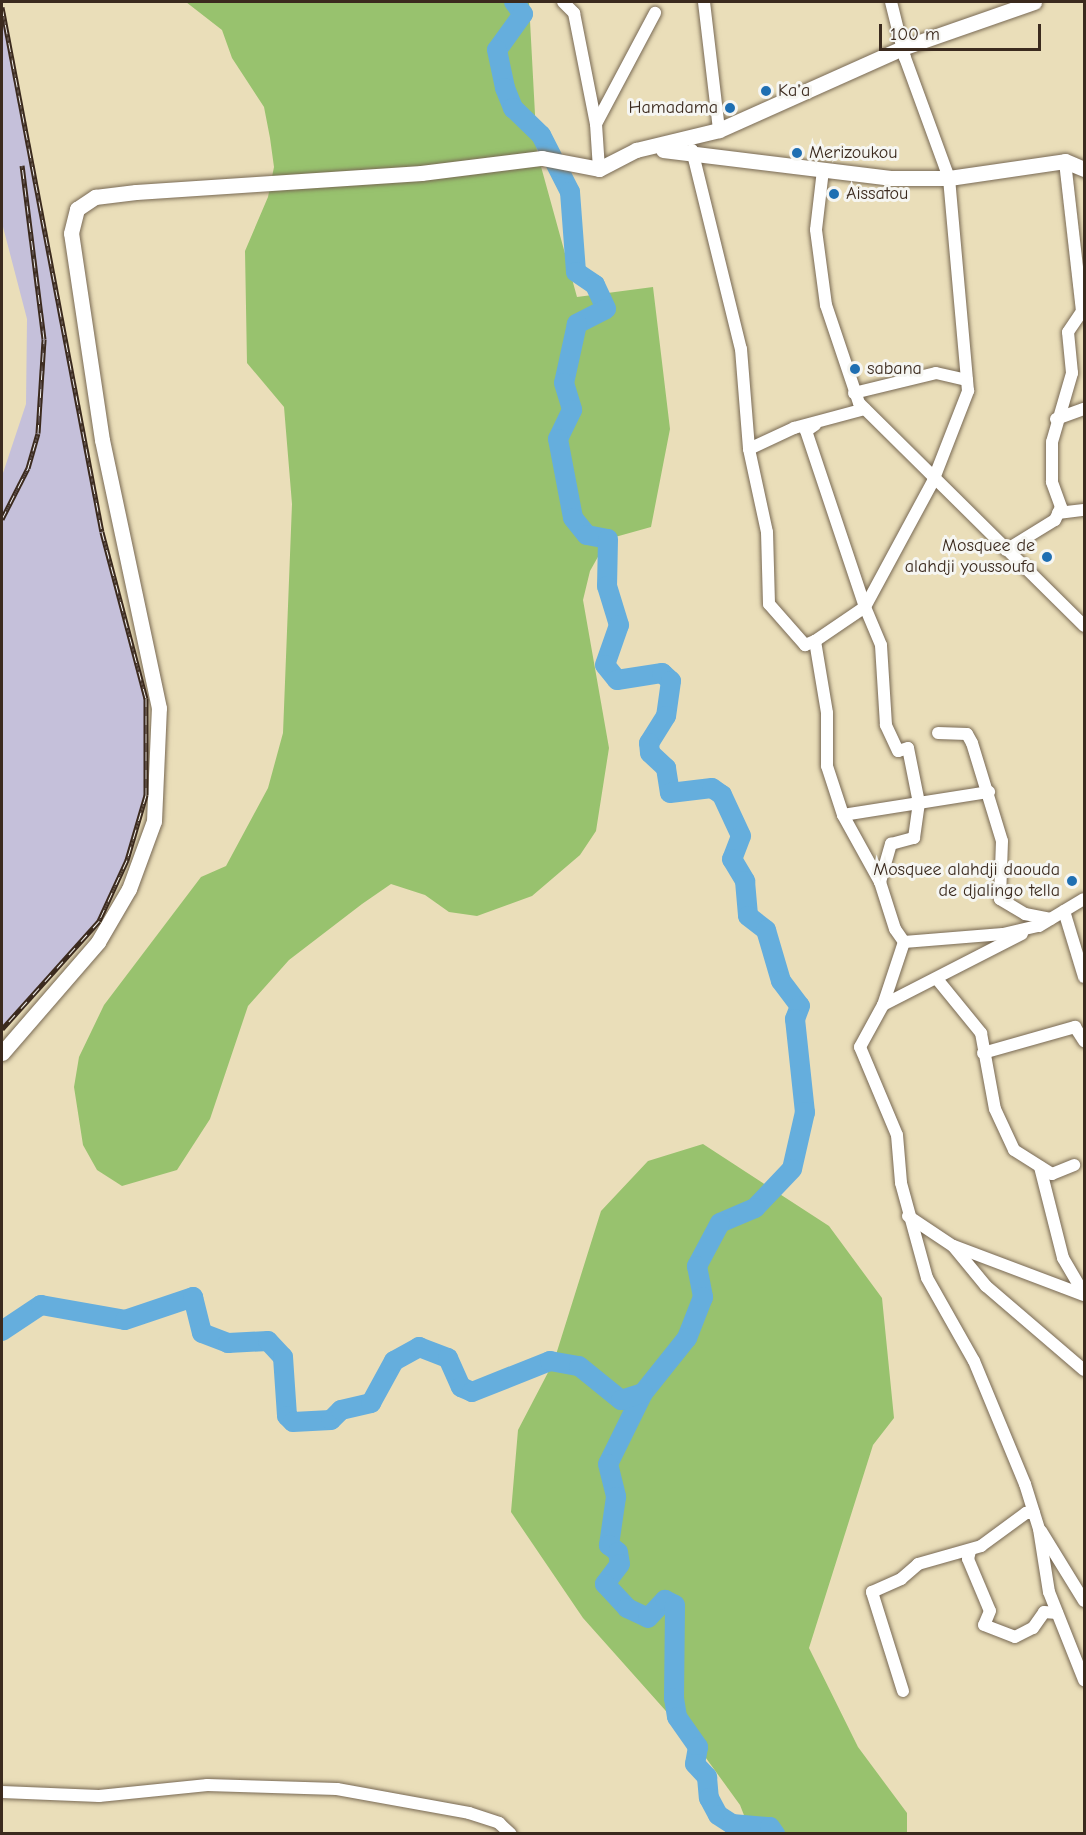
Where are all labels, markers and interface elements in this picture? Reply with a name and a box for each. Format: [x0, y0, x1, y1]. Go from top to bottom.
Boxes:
scale bar [882, 12, 1044, 50]
text: 100 m [890, 24, 940, 45]
place label: Ka'a [778, 80, 810, 102]
marker: Ka'a [759, 84, 773, 98]
place label: Hamadama [629, 97, 718, 119]
marker: Hamadama [723, 101, 737, 115]
place label: Merizoukou [809, 142, 898, 164]
marker: Merizoukou [790, 146, 804, 160]
place label: Aissatou [846, 183, 908, 205]
marker: Aissatou [827, 187, 841, 201]
place label: sabana [867, 358, 922, 380]
marker: sabana [848, 362, 862, 376]
place label: Mosquee de alahdji youssoufa [905, 536, 1035, 578]
marker: Mosquee de alahdji youssoufa [1040, 550, 1054, 564]
place label: Mosquee alahdji daouda de djalingo tella [873, 860, 1060, 902]
marker: Mosquee alahdji daouda de djalingo tella [1065, 874, 1079, 888]

